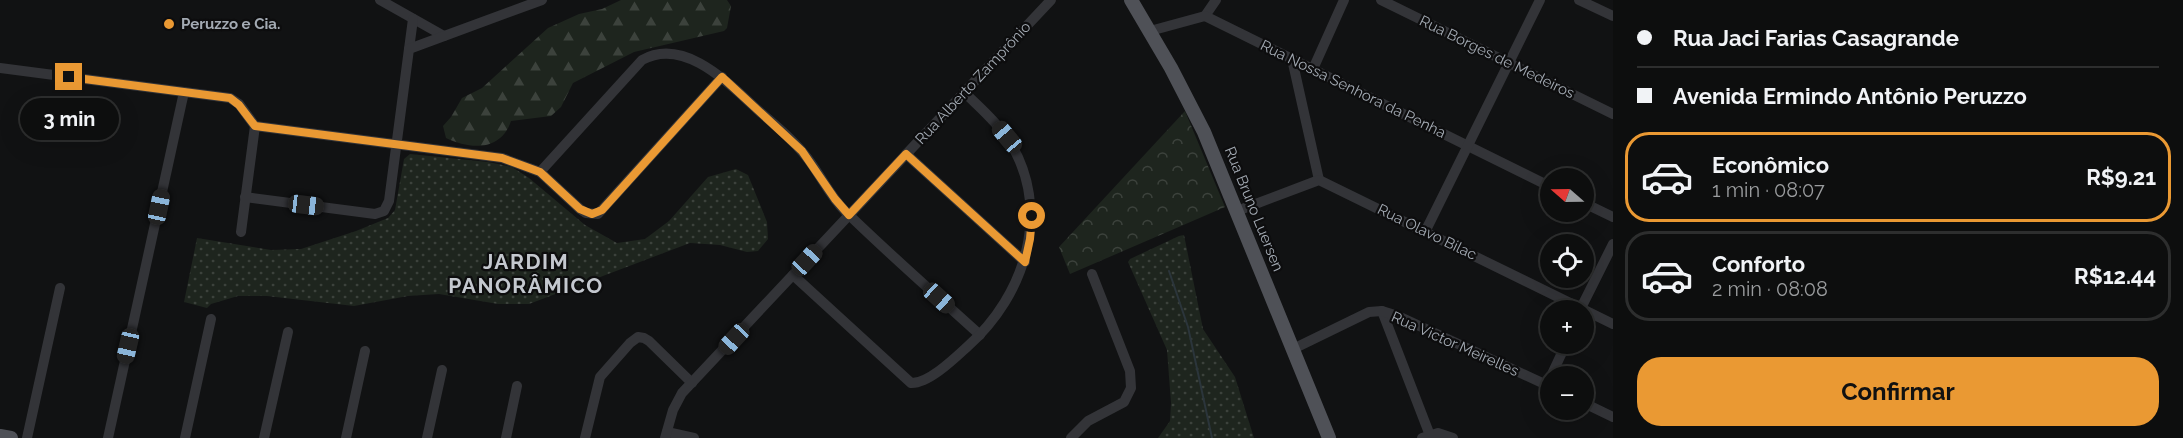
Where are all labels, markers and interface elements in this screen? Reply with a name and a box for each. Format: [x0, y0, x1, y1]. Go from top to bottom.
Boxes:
street label: Rua Borges de Medeiros [1417, 12, 1577, 102]
place label: Peruzzo e Cia. [181, 15, 280, 33]
marker: Peruzzo e Cia. [162, 17, 176, 31]
street label: Rua Alberto Zamprônio [912, 18, 1034, 148]
text: Rua Jaci Farias Casagrande [1673, 25, 1959, 51]
street label: Rua Nossa Senhora da Penha [1257, 36, 1449, 142]
route end [55, 63, 82, 90]
text: Avenida Ermindo Antônio Peruzzo [1673, 83, 2027, 109]
callout: 3 min [20, 98, 118, 140]
text: 3 min [44, 107, 95, 131]
car [989, 117, 1025, 157]
street label: Rua Bruno Luersen [1221, 144, 1287, 274]
icon: car [1640, 150, 1694, 204]
text: Econômico [1712, 152, 1829, 178]
text: R$9.21 [2086, 164, 2156, 190]
north arrow [1540, 168, 1594, 222]
map controls [1540, 168, 1594, 420]
text: 1 min · 08:07 [1712, 178, 1825, 202]
car [146, 188, 172, 226]
car [287, 194, 325, 216]
street label: Rua Olavo Bilac [1374, 200, 1480, 264]
route start [1018, 202, 1045, 229]
button: locate [1540, 234, 1594, 288]
car [788, 241, 826, 279]
district label: JARDIM PANORÂMICO [448, 249, 604, 298]
icon: car [1640, 249, 1694, 303]
text: Conforto [1712, 251, 1805, 277]
text: R$12.44 [2074, 263, 2156, 289]
text: 2 min · 08:08 [1712, 277, 1828, 301]
car [920, 279, 958, 317]
button: + [1540, 300, 1594, 354]
street label: Rua Victor Meirelles [1389, 308, 1521, 380]
car [715, 320, 753, 358]
car [115, 326, 141, 366]
button: Confirmar [1637, 357, 2159, 426]
button: − [1540, 366, 1594, 420]

